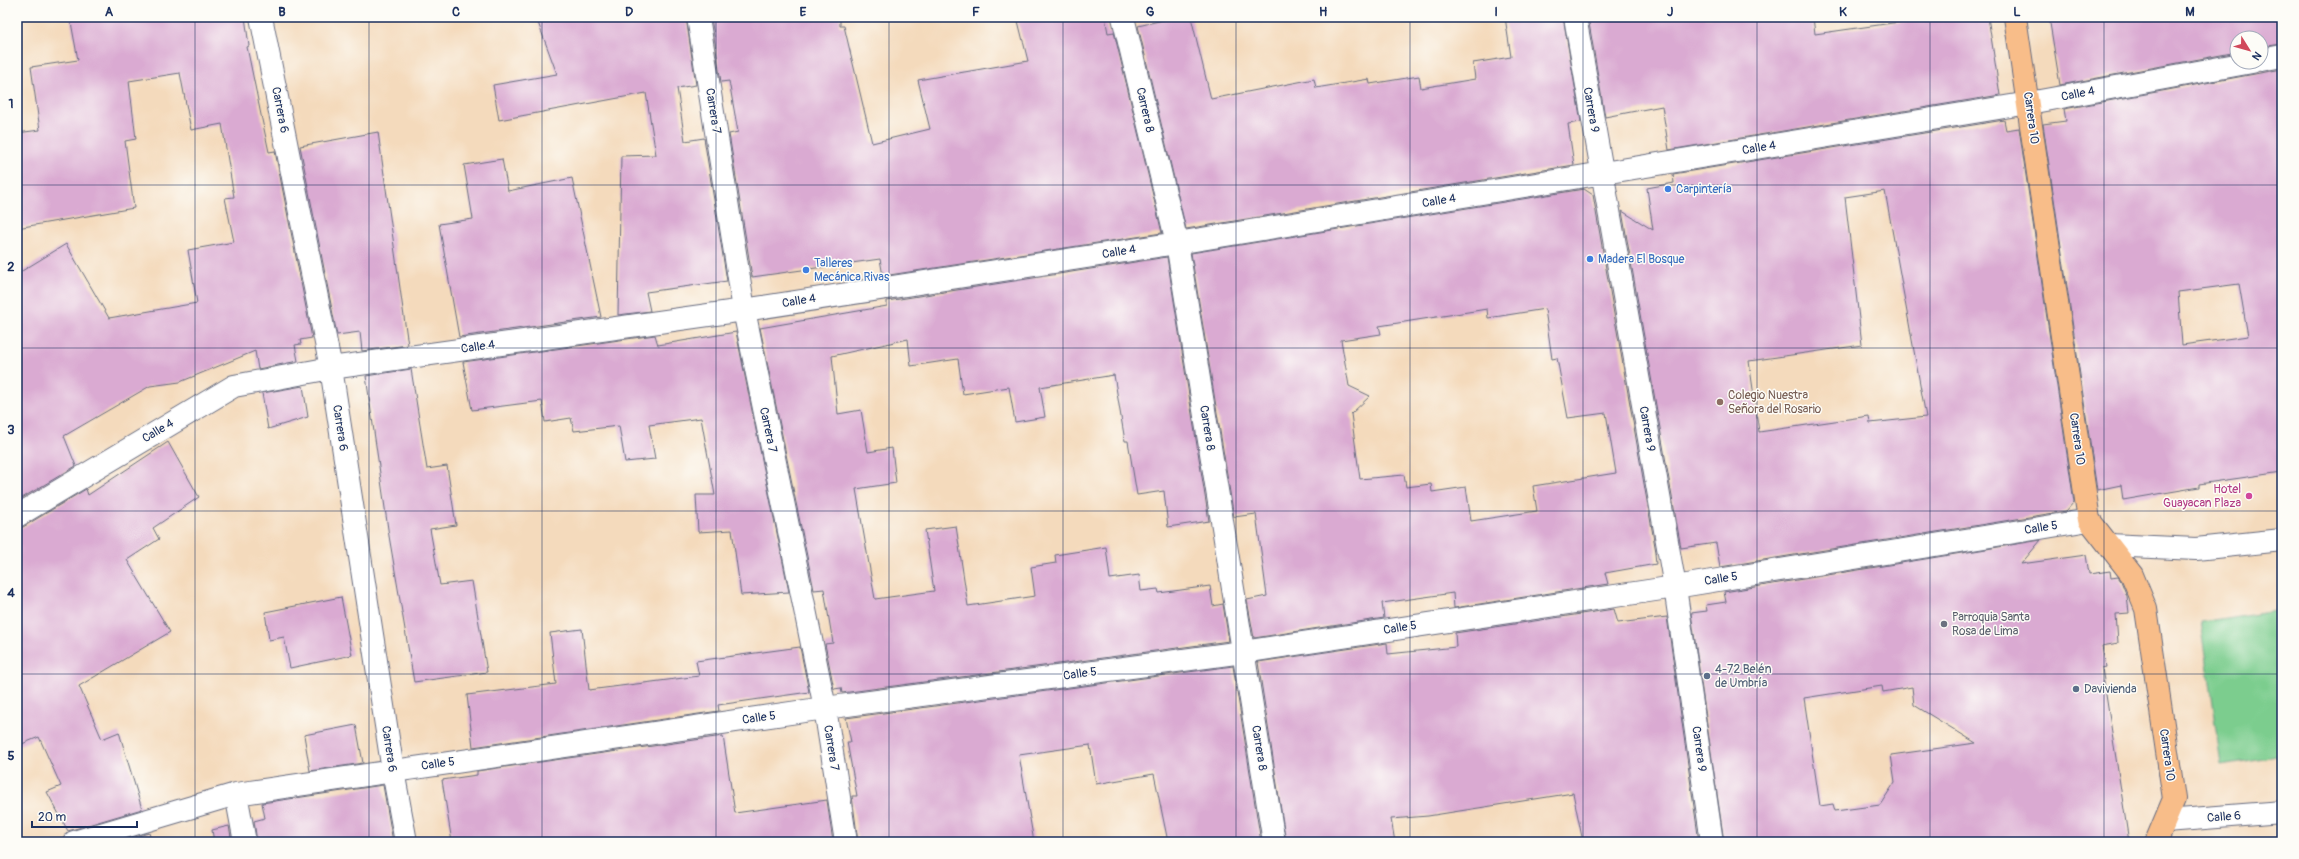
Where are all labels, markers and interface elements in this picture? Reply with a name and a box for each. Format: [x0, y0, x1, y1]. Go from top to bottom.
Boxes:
text: A [105, 4, 114, 20]
text: B [278, 4, 286, 20]
text: C [452, 4, 460, 20]
text: D [625, 4, 633, 20]
text: E [800, 4, 807, 20]
text: F [972, 4, 980, 20]
text: G [1146, 4, 1155, 20]
text: H [1319, 4, 1327, 20]
text: I [1494, 4, 1498, 20]
text: J [1667, 4, 1673, 20]
text: K [1839, 4, 1847, 20]
text: L [2013, 4, 2021, 20]
text: M [2185, 4, 2195, 20]
north arrow [2229, 30, 2269, 70]
text: N [2249, 49, 2264, 63]
street label: Calle 4 [2060, 83, 2096, 105]
street label: Carrera 6 [268, 86, 292, 134]
street label: Carrera 8 [1133, 86, 1157, 134]
street label: Carrera 9 [1580, 86, 1602, 134]
street label: Carrera 7 [702, 87, 724, 136]
street label: Carrera 10 [2020, 91, 2042, 145]
text: 1 [8, 96, 14, 112]
street label: Calle 4 [1741, 138, 1777, 158]
place label: Carpintería [1676, 182, 1732, 197]
marker: Carpintería [1663, 184, 1673, 194]
street label: Calle 4 [1421, 191, 1457, 211]
street label: Calle 4 [1101, 242, 1137, 262]
place label: Madera El Bosque [1598, 252, 1685, 267]
marker: Madera El Bosque [1585, 254, 1595, 264]
place label: Talleres Mecánica Rivas [814, 256, 890, 285]
text: 2 [7, 259, 15, 275]
marker: Talleres Mecánica Rivas [801, 265, 811, 275]
street label: Calle 4 [781, 291, 817, 311]
street label: Calle 4 [460, 337, 496, 357]
place label: Colegio Nuestra Señora del Rosario [1728, 388, 1822, 417]
marker: Colegio Nuestra Señora del Rosario [1715, 397, 1725, 407]
street label: Carrera 6 [329, 404, 351, 452]
street label: Carrera 8 [1196, 404, 1218, 452]
street label: Carrera 9 [1636, 405, 1658, 453]
street label: Carrera 7 [756, 406, 780, 455]
street label: Carrera 10 [2066, 412, 2088, 466]
street label: Calle 4 [139, 416, 177, 446]
text: 3 [7, 422, 15, 438]
place label: Hotel Guayacan Plaza [2163, 482, 2241, 511]
marker: Hotel Guayacan Plaza [2244, 491, 2254, 501]
street label: Calle 5 [2023, 518, 2059, 538]
street label: Calle 5 [1703, 569, 1739, 589]
text: 4 [7, 585, 15, 601]
place label: Parroquia Santa Rosa de Lima [1952, 610, 2030, 639]
street label: Calle 5 [1382, 618, 1418, 638]
marker: Parroquia Santa Rosa de Lima [1939, 619, 1949, 629]
place label: 4-72 Belén de Umbría [1715, 662, 1772, 691]
street label: Calle 5 [1062, 664, 1098, 684]
marker: 4-72 Belén de Umbría [1702, 671, 1712, 681]
place label: Davivienda [2084, 682, 2137, 697]
marker: Davivienda [2071, 684, 2081, 694]
street label: Calle 5 [741, 708, 777, 728]
street label: Carrera 7 [820, 724, 842, 773]
street label: Carrera 8 [1248, 724, 1270, 772]
street label: Carrera 6 [378, 725, 400, 773]
street label: Carrera 9 [1688, 725, 1710, 773]
street label: Carrera 10 [2156, 728, 2178, 782]
text: 5 [7, 748, 15, 764]
street label: Calle 5 [420, 754, 456, 774]
scale bar [32, 803, 137, 829]
street label: Calle 6 [2206, 808, 2242, 826]
text: 20 m [38, 810, 67, 825]

